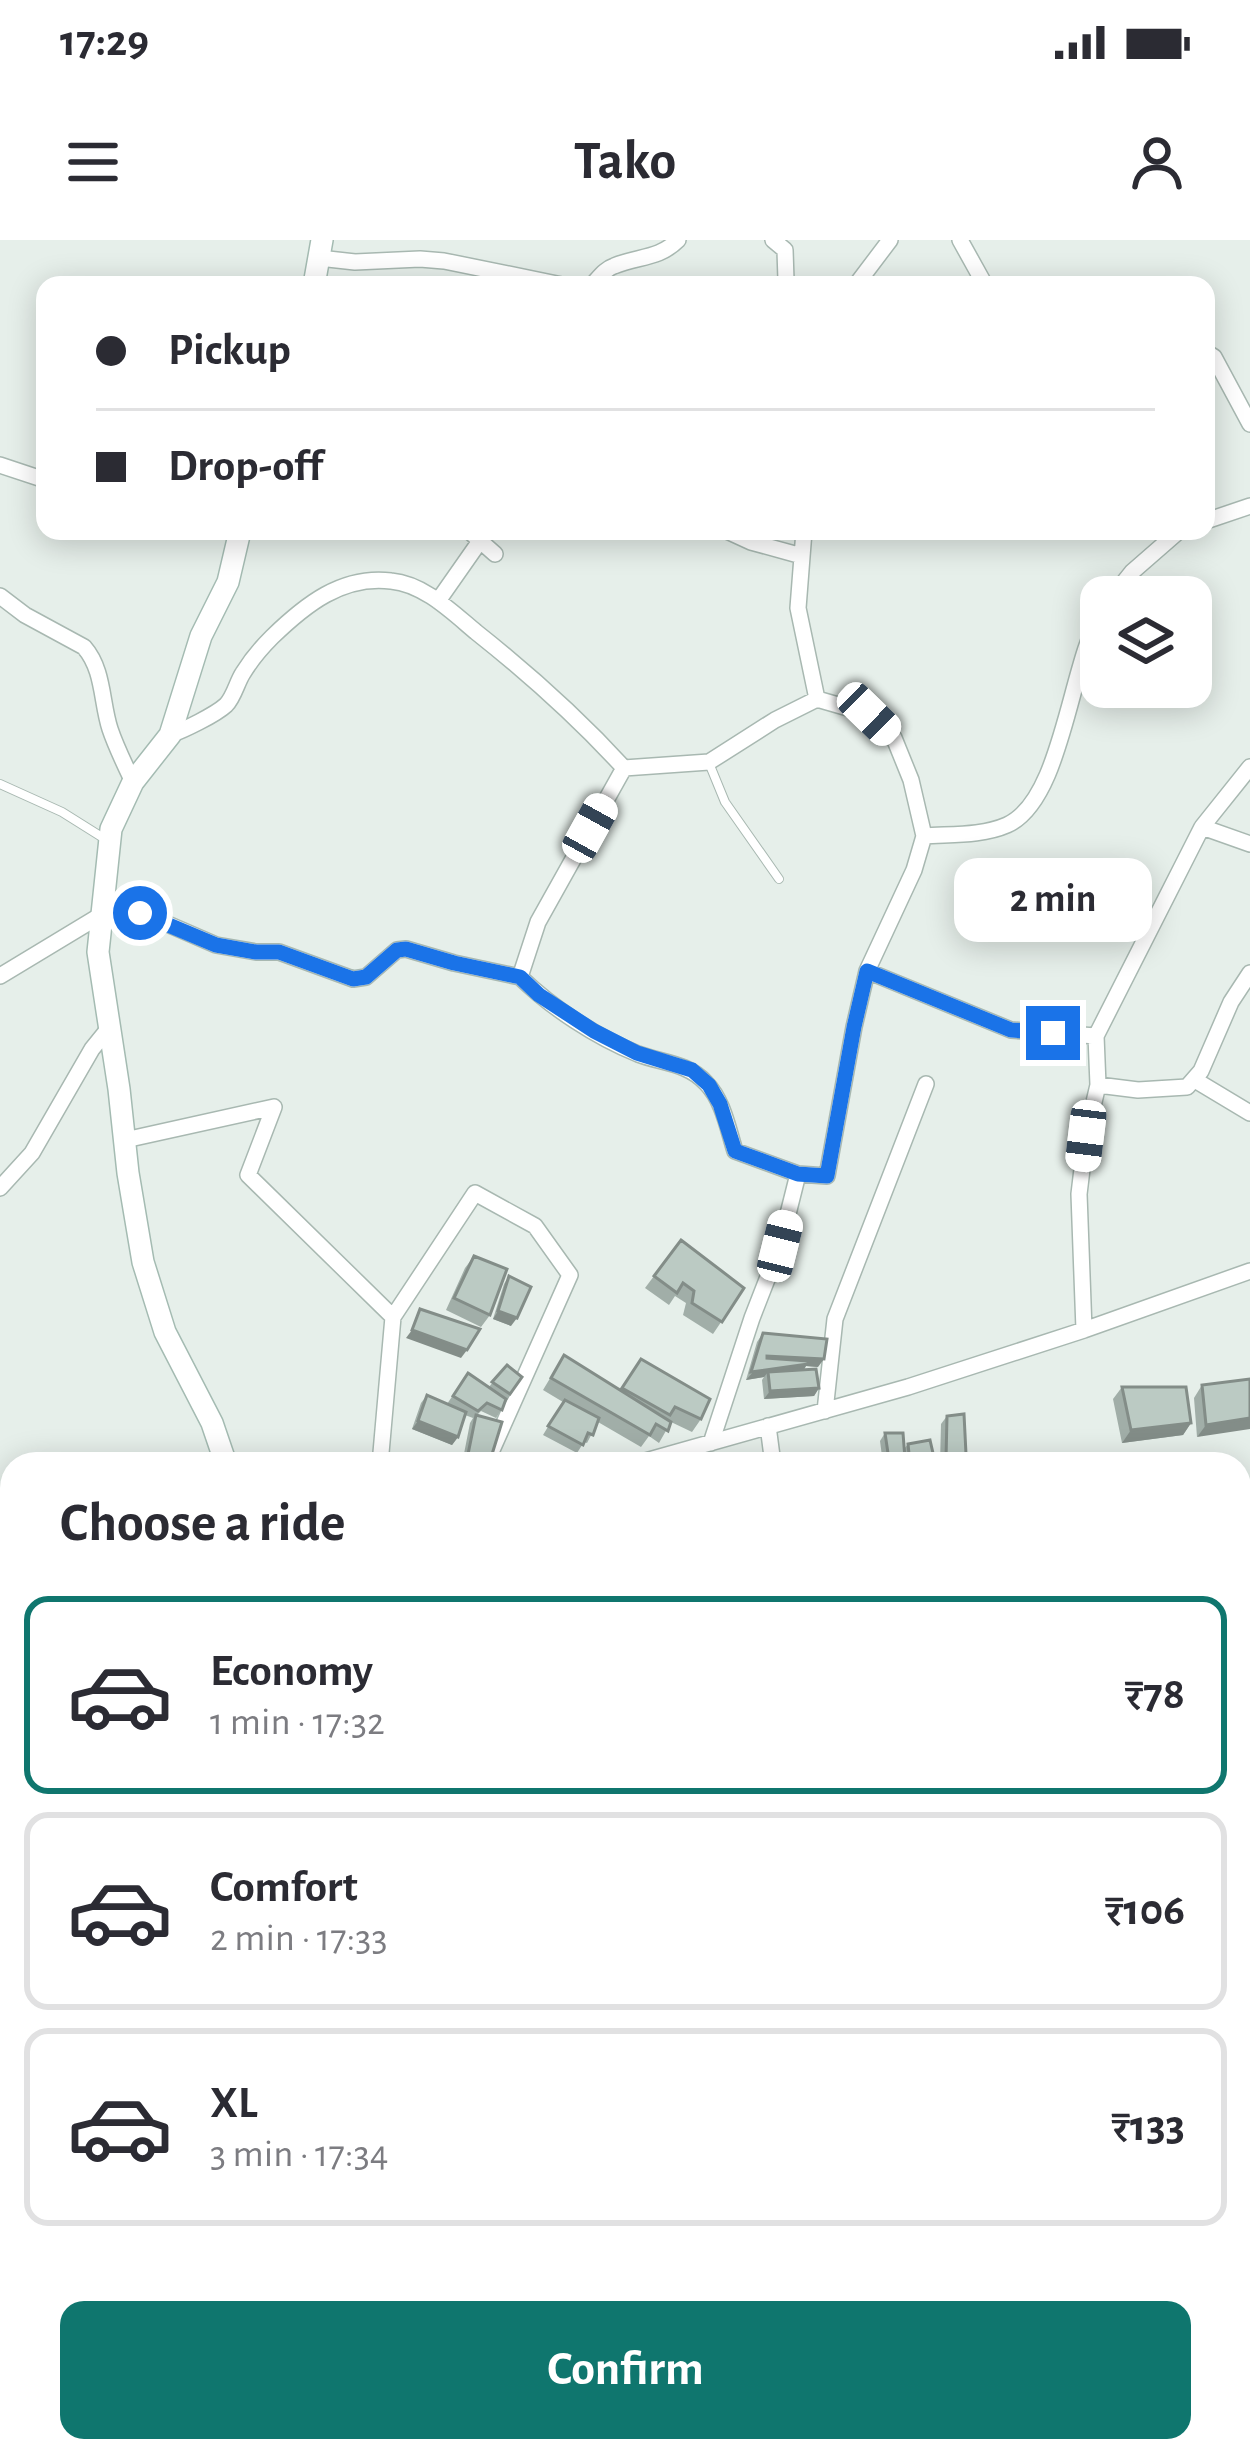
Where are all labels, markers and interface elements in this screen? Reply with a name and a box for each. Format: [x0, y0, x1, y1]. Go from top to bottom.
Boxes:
text: 17:29 [60, 19, 149, 64]
icon: menu [60, 129, 126, 195]
icon: person [1124, 129, 1190, 195]
text: Tako [574, 135, 676, 189]
text: Pickup [168, 328, 291, 373]
text: Drop-off [168, 444, 323, 489]
map controls [1080, 576, 1212, 708]
button: layers [1080, 576, 1212, 708]
car [831, 676, 907, 752]
car [557, 788, 623, 868]
callout: 2 min [954, 859, 1152, 943]
text: 2 min [1010, 880, 1096, 919]
route start [113, 886, 167, 940]
route end [1026, 1006, 1080, 1060]
car [1064, 1098, 1108, 1174]
car [754, 1207, 806, 1285]
text: Choose a ride [60, 1497, 346, 1551]
icon: car [66, 1641, 174, 1749]
text: Economy [210, 1649, 373, 1694]
text: ₹78 [1125, 1672, 1185, 1717]
text: 1 min · 17:32 [210, 1703, 385, 1742]
icon: car [66, 1857, 174, 1965]
text: Comfort [210, 1865, 358, 1910]
text: ₹106 [1105, 1888, 1185, 1933]
text: 2 min · 17:33 [210, 1919, 388, 1958]
icon: car [66, 2073, 174, 2181]
text: XL [210, 2081, 258, 2126]
text: ₹133 [1111, 2104, 1185, 2149]
text: 3 min · 17:34 [210, 2135, 389, 2174]
button: Confirm [60, 2301, 1191, 2439]

